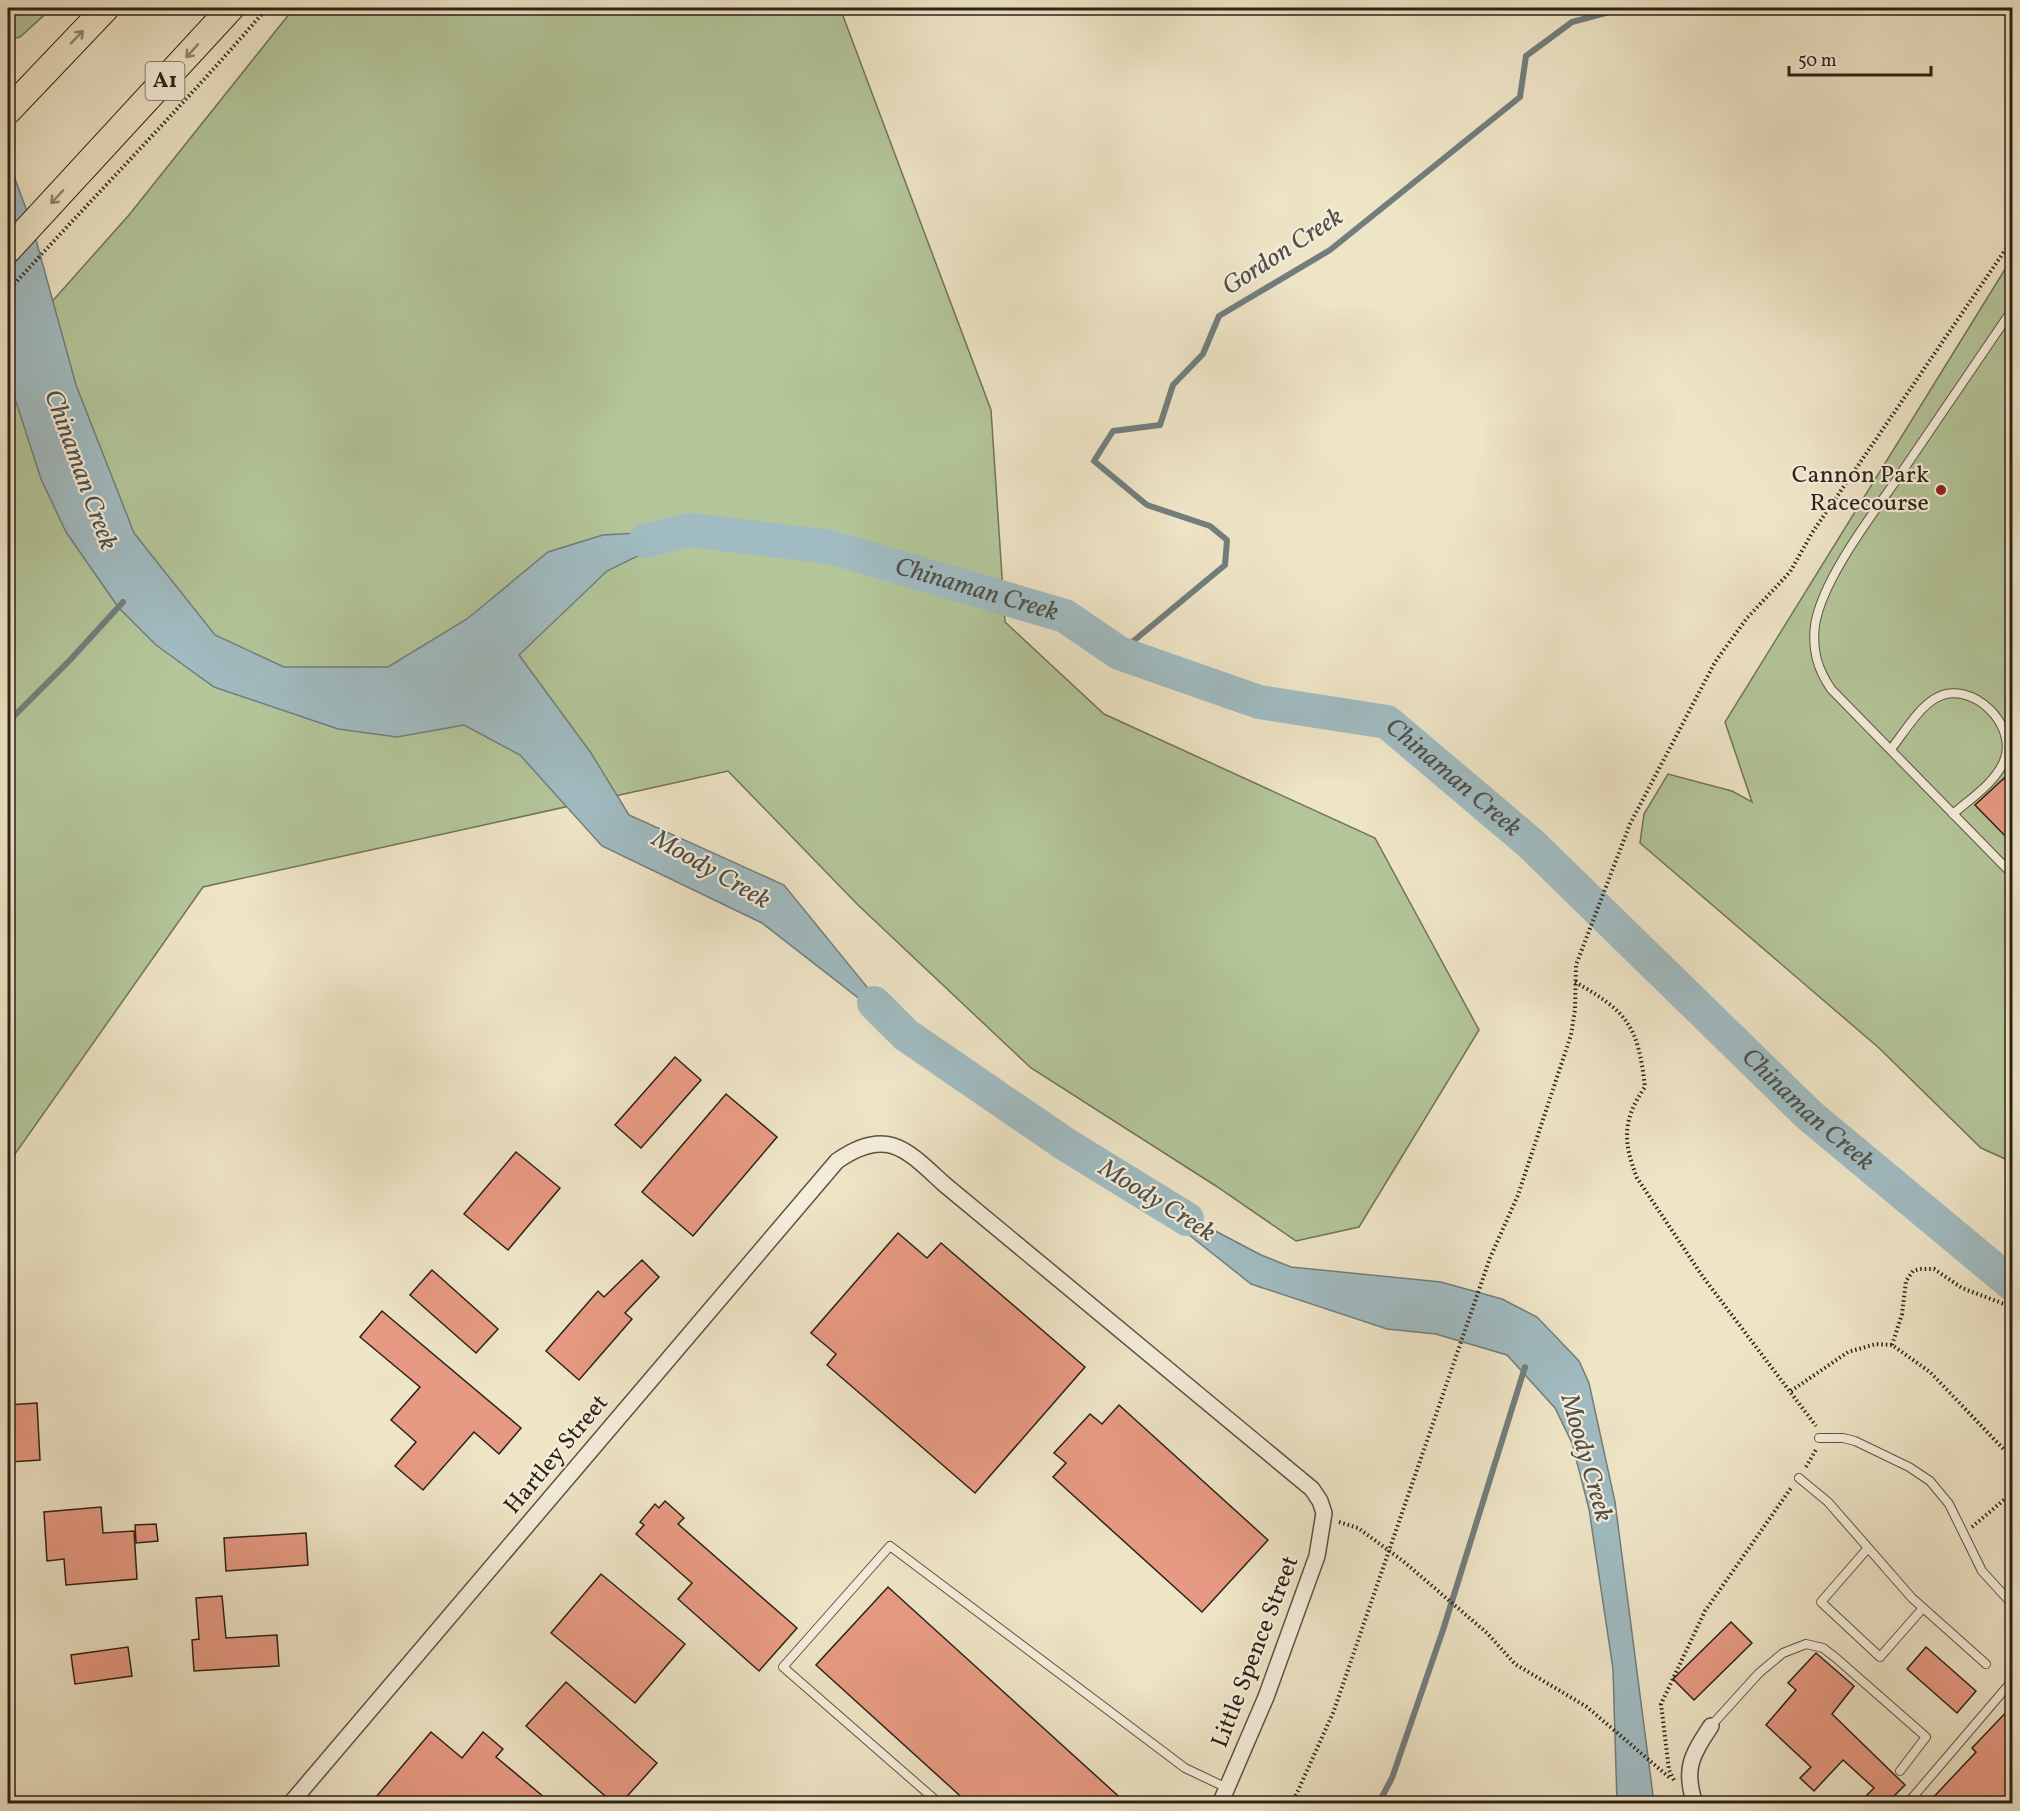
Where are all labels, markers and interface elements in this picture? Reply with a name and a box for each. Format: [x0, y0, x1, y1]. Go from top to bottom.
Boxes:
one-way arrow [70, 30, 84, 45]
scale bar [1789, 39, 1932, 77]
one-way arrow [185, 43, 199, 58]
text: 50 m [1798, 49, 1837, 74]
road number: A1 [146, 62, 184, 100]
one-way arrow [50, 189, 64, 204]
water label: Gordon Creek [1215, 199, 1351, 305]
water label: Chinaman Creek [34, 385, 126, 555]
place label: Cannon Park Racecourse [1792, 459, 1929, 521]
marker: Cannon Park Racecourse [1934, 483, 1948, 497]
water label: Chinaman Creek [890, 549, 1062, 631]
water label: Chinaman Creek [1377, 710, 1529, 846]
water label: Moody Creek [644, 821, 777, 918]
water label: Chinaman Creek [1733, 1040, 1882, 1180]
water label: Moody Creek [1091, 1150, 1222, 1251]
street label: Hartley Street [497, 1388, 617, 1522]
water label: Moody Creek [1550, 1389, 1621, 1526]
street label: Little Spence Street [1204, 1551, 1308, 1753]

